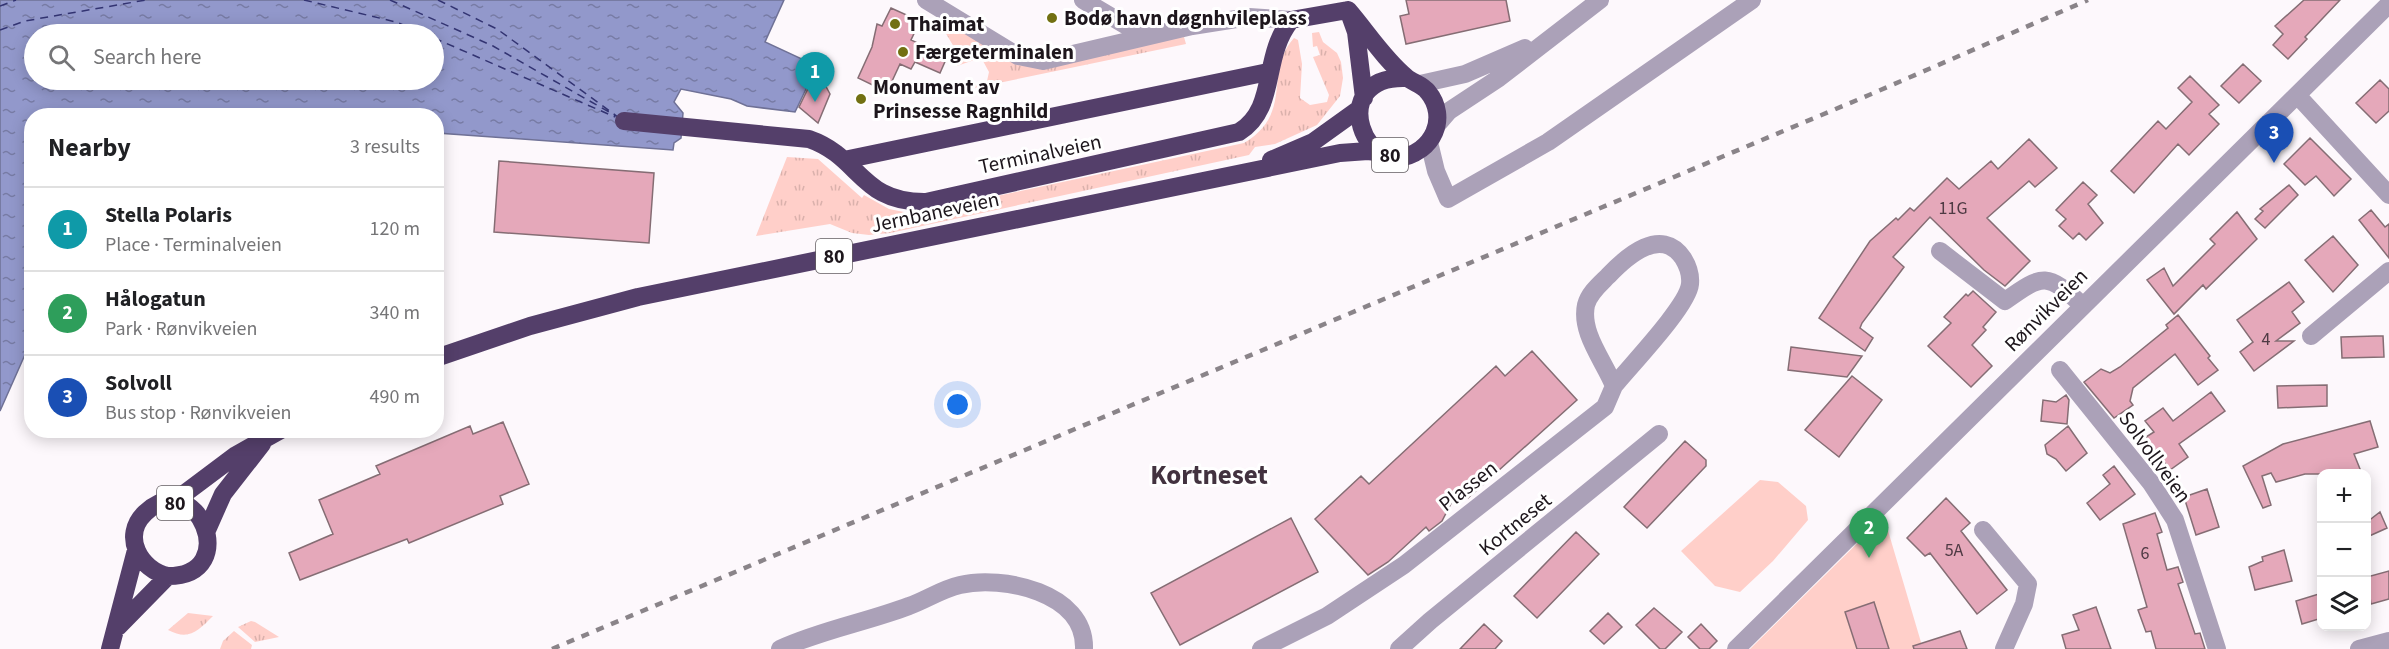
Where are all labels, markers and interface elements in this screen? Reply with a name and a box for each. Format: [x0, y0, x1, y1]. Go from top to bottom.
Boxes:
place label: Bodø havn døgnhvileplass [1064, 3, 1307, 33]
place label: Thaimat [907, 9, 984, 39]
marker: Bodø havn døgnhvileplass [1045, 11, 1059, 25]
marker: Thaimat [888, 17, 902, 31]
search box [24, 24, 444, 90]
place label: Færgeterminalen [915, 37, 1074, 67]
icon: search [45, 41, 78, 74]
text: Search here [93, 41, 201, 73]
marker: Færgeterminalen [896, 45, 910, 59]
pin: 1 [796, 52, 834, 102]
place label: Monument av Prinsesse Ragnhild [873, 72, 1048, 126]
marker: Monument av Prinsesse Ragnhild [854, 92, 868, 106]
pin: 3 [2254, 114, 2294, 163]
street label: Terminalveien [976, 126, 1104, 182]
text: Nearby [48, 129, 131, 166]
text: 3 results [350, 133, 420, 161]
road number: 80 [1372, 138, 1408, 172]
street label: Jernbaneveien [868, 184, 1002, 240]
house number: 11G [1939, 196, 1968, 221]
text: Stella Polaris [105, 199, 232, 231]
text: 1 [62, 215, 73, 243]
text: 120 m [370, 215, 420, 243]
text: Place · Terminalveien [105, 231, 282, 259]
road number: 80 [816, 239, 852, 273]
street label: Rønvikveien [1997, 261, 2095, 359]
text: Hålogatun [105, 283, 206, 315]
text: 2 [62, 299, 73, 327]
text: 340 m [370, 299, 420, 327]
text: Park · Rønvikveien [105, 315, 257, 343]
house number: 4 [2262, 327, 2271, 352]
text: Solvoll [105, 367, 172, 399]
text: 3 [62, 383, 73, 411]
text: 490 m [370, 383, 420, 411]
your location [943, 390, 972, 419]
text: Bus stop · Rønvikveien [105, 399, 292, 427]
street label: Solvollveien [2111, 405, 2199, 509]
street label: Plassen [1432, 453, 1504, 519]
district label: Kortneset [1150, 456, 1268, 495]
map controls [2317, 469, 2371, 631]
button: + [2317, 469, 2371, 523]
street label: Kortneset [1472, 485, 1558, 563]
road number: 80 [157, 486, 193, 520]
pin: 2 [1850, 508, 1888, 558]
button: − [2317, 523, 2371, 577]
house number: 5A [1945, 538, 1964, 563]
house number: 6 [2141, 541, 2150, 566]
button: layers [2317, 577, 2371, 631]

